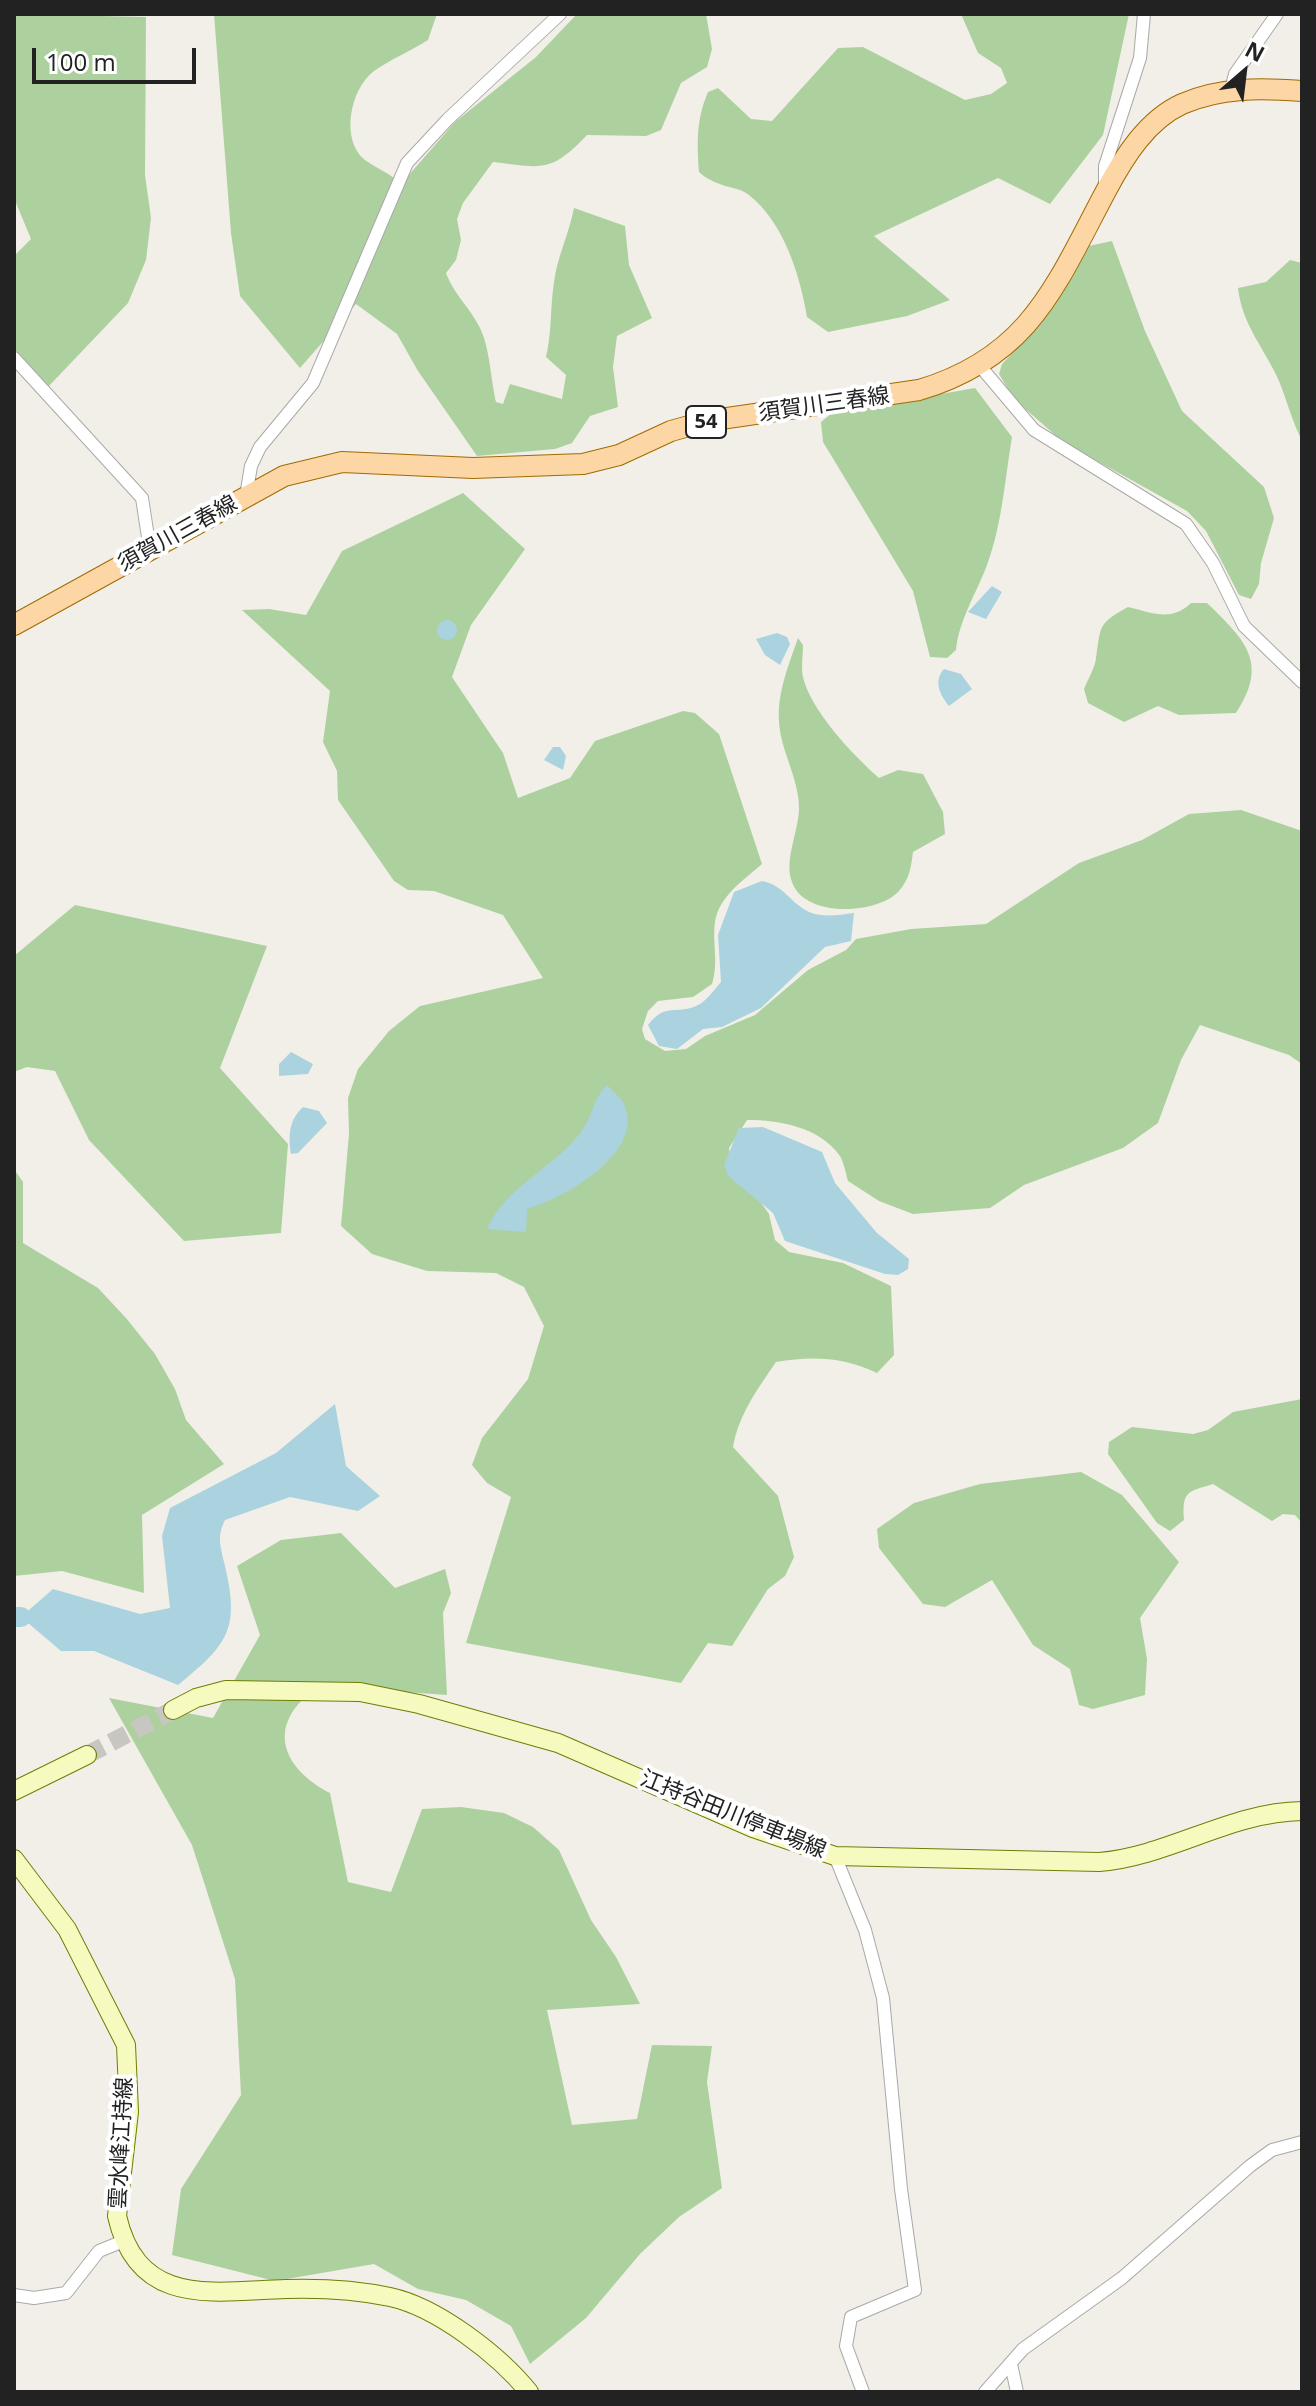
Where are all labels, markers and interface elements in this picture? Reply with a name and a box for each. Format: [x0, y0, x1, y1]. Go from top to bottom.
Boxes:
scale bar [36, 32, 200, 82]
north arrow [1204, 32, 1284, 112]
text: N [1240, 33, 1270, 68]
text: 100 m [46, 45, 116, 78]
street label: 須賀川三春線 [757, 383, 891, 427]
road number: 54 [686, 406, 726, 438]
street label: 須賀川三春線 [114, 490, 242, 578]
street label: 江持谷田川停車場線 [636, 1766, 830, 1864]
street label: 雲水峰江持線 [105, 2076, 139, 2210]

